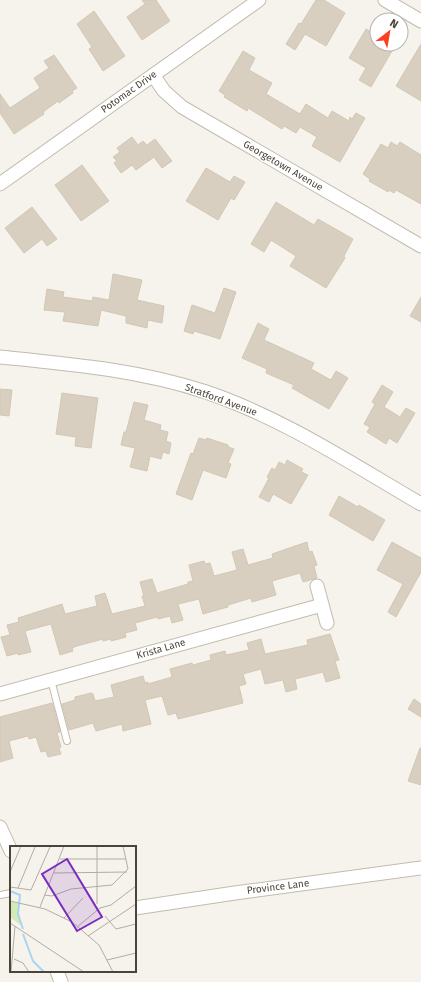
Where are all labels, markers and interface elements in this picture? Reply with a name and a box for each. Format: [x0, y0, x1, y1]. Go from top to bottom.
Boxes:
north arrow [369, 12, 409, 52]
text: N [387, 16, 400, 31]
street label: Potomac Drive [99, 68, 159, 116]
street label: Georgetown Avenue [241, 138, 325, 194]
street label: Stratford Avenue [183, 381, 259, 419]
street label: Krista Lane [135, 636, 187, 662]
inset map [10, 846, 136, 972]
street label: Province Lane [246, 877, 310, 897]

